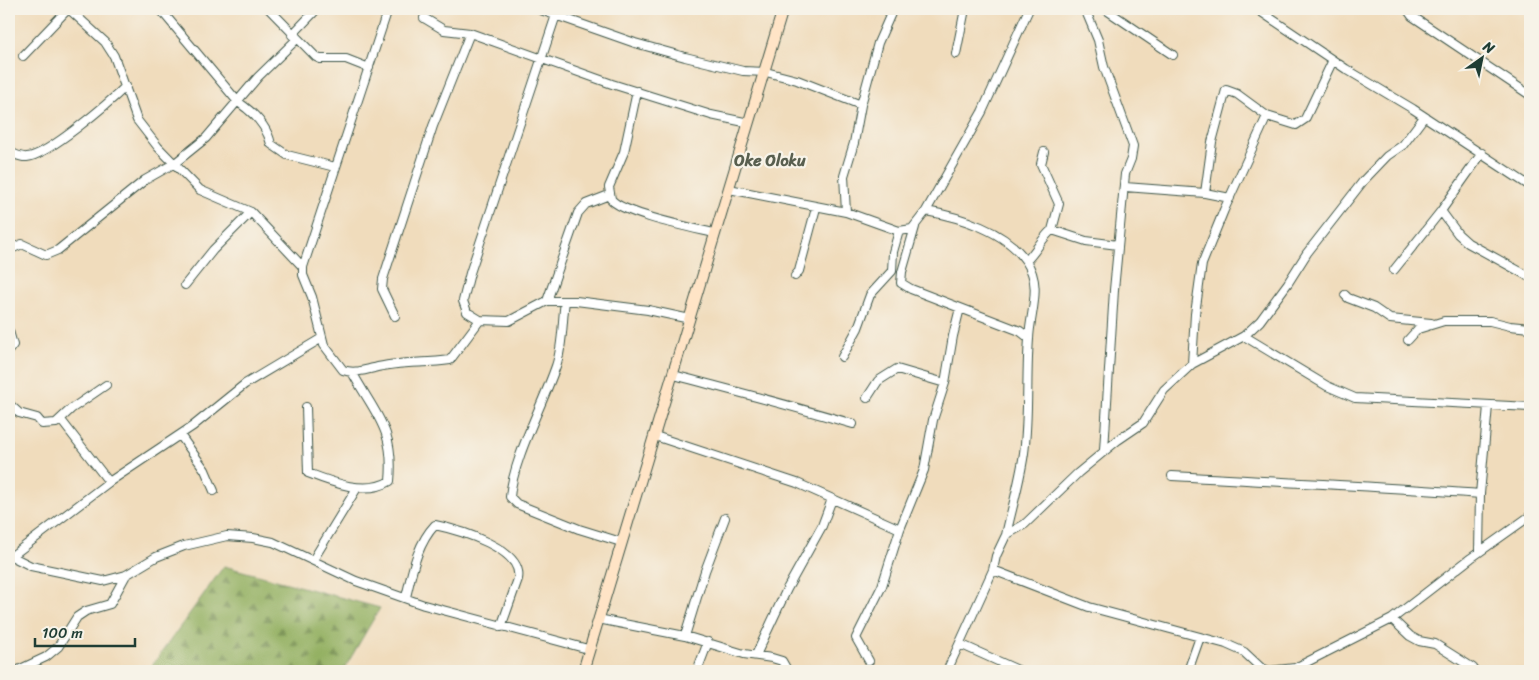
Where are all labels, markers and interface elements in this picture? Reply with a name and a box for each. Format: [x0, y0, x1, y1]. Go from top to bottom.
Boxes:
north arrow [1456, 32, 1506, 82]
text: N [1477, 34, 1500, 61]
district label: Oke Oloku [733, 146, 806, 175]
scale bar [35, 615, 135, 647]
text: 100 m [42, 620, 83, 646]

